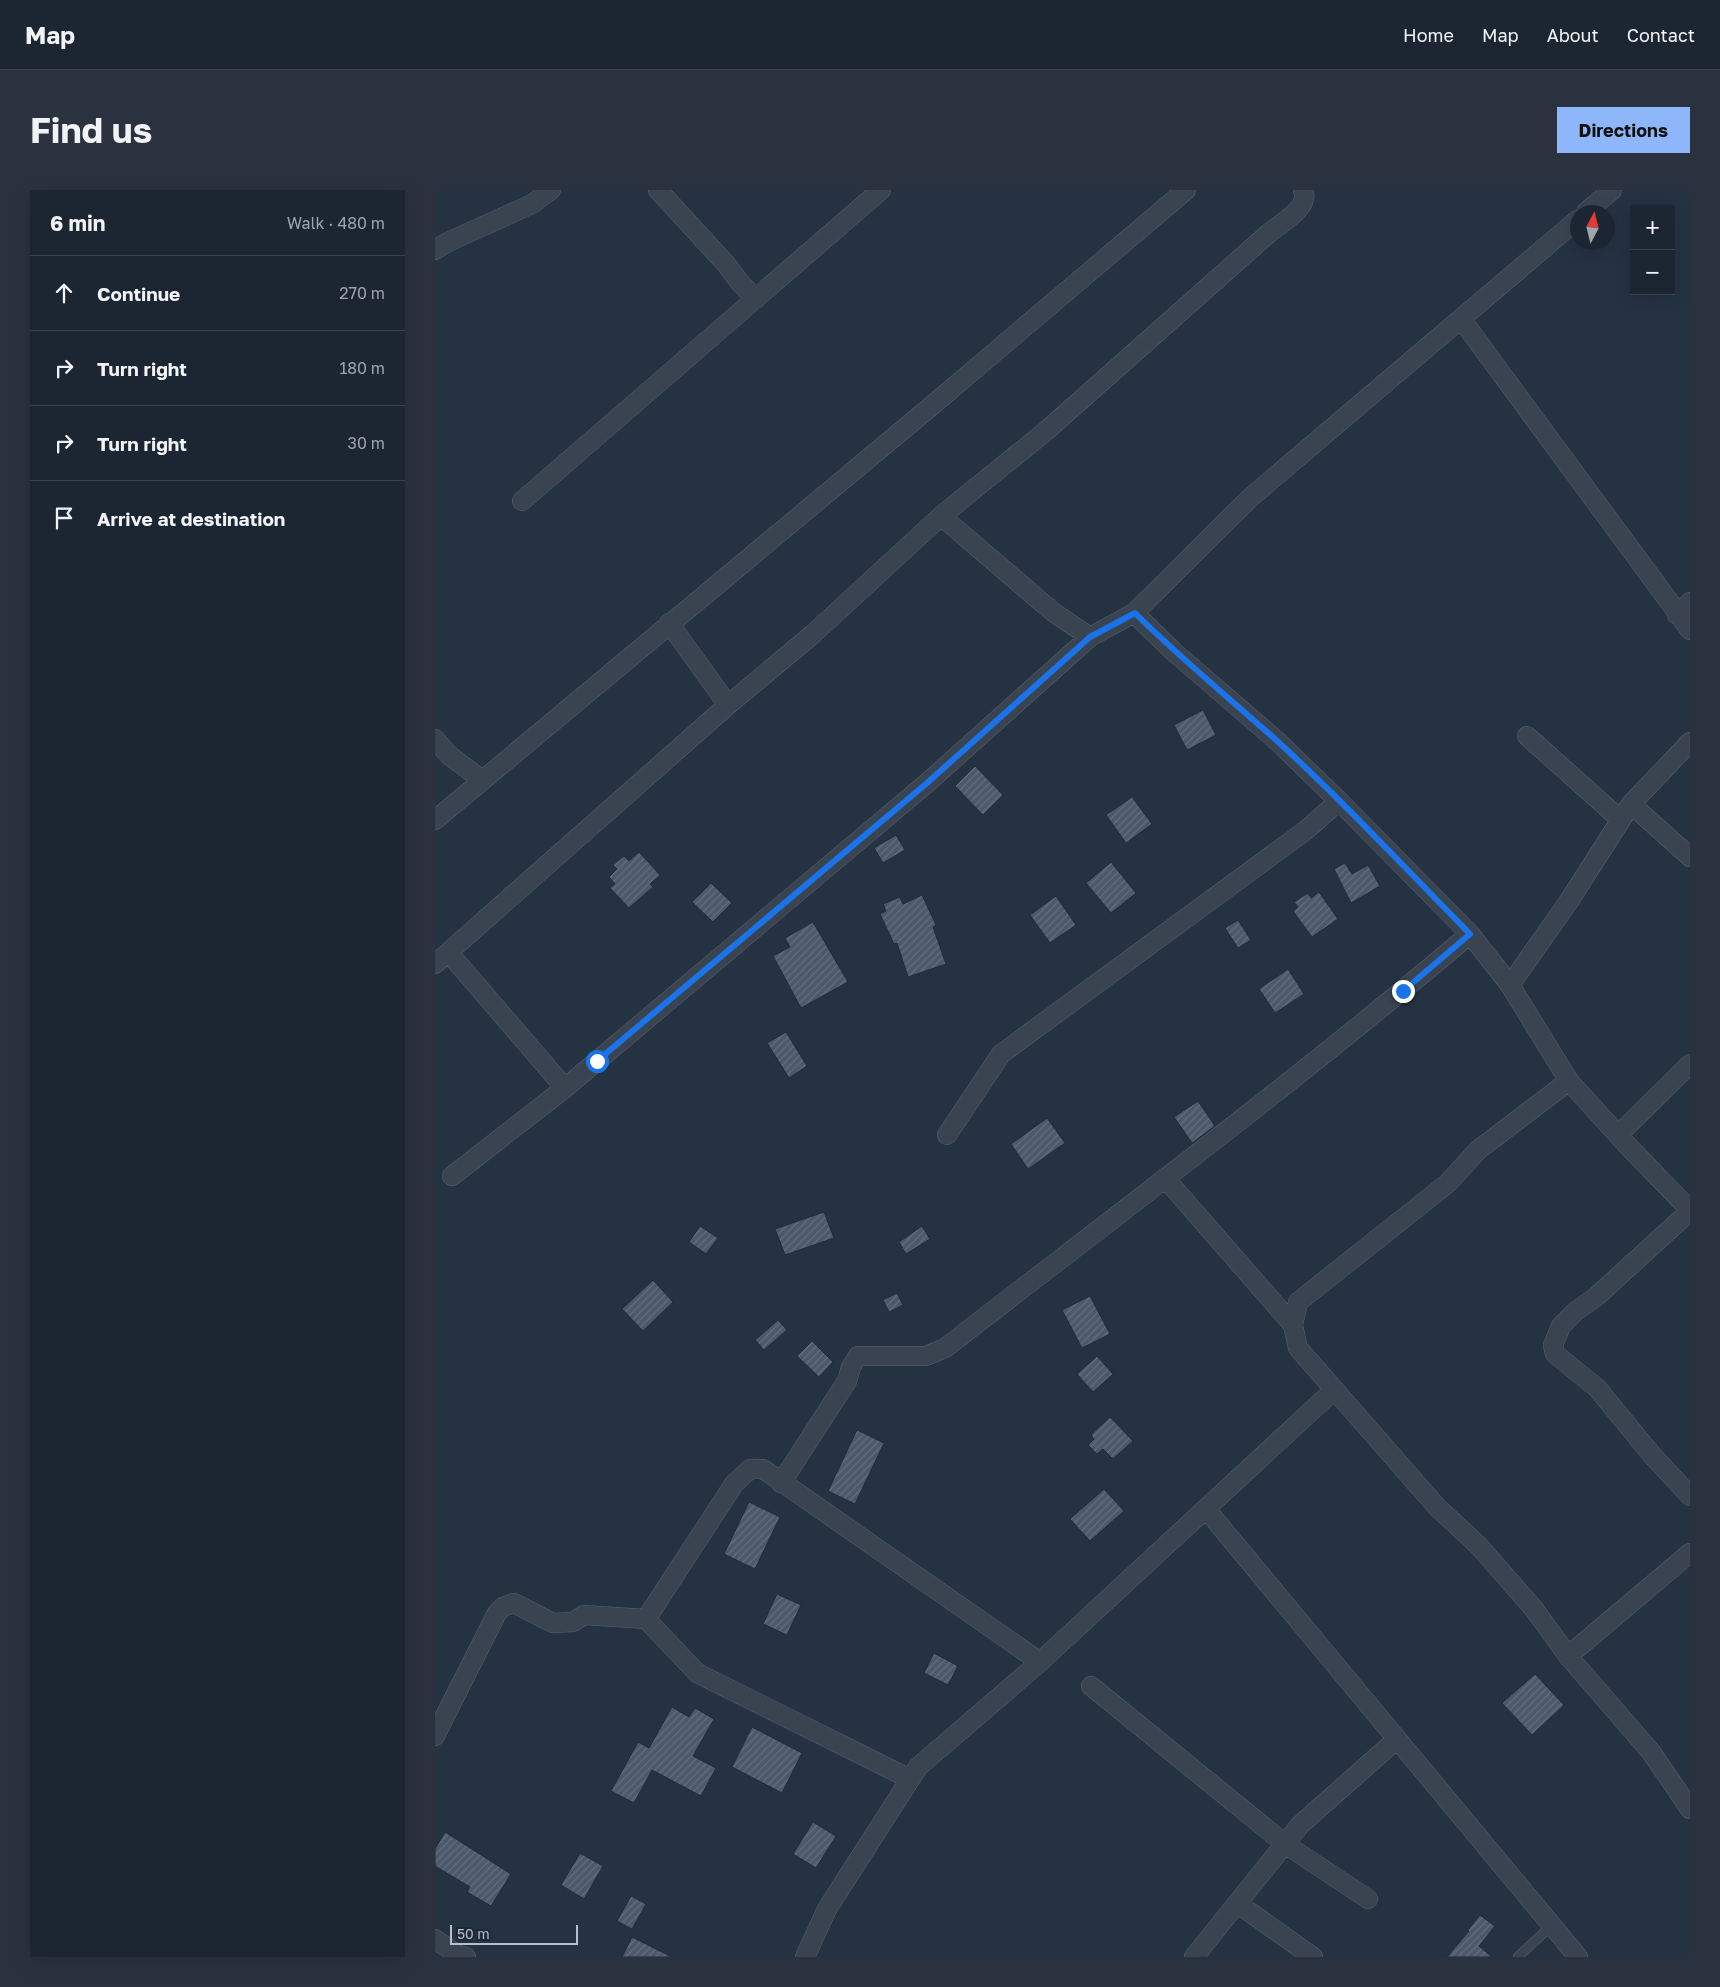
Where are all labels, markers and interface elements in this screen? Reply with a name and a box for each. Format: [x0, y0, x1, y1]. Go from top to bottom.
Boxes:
text: Map [25, 20, 75, 49]
text: Home [1403, 24, 1454, 46]
text: Map [1482, 24, 1519, 46]
text: About [1547, 24, 1599, 46]
text: Contact [1627, 24, 1695, 46]
button: Directions [1557, 107, 1690, 153]
text: Find us [30, 109, 152, 151]
north arrow [1570, 205, 1615, 250]
map controls [1630, 205, 1675, 295]
button: + [1630, 205, 1675, 250]
text: 6 min [50, 210, 105, 236]
text: Walk · 480 m [287, 213, 385, 233]
button: − [1630, 250, 1675, 295]
icon: ahead [50, 279, 78, 307]
text: Continue [97, 282, 180, 305]
text: 270 m [339, 283, 385, 303]
icon: right [50, 354, 78, 382]
text: Turn right [97, 357, 187, 380]
text: 180 m [339, 358, 385, 378]
icon: right [50, 429, 78, 457]
text: Turn right [97, 432, 187, 455]
text: 30 m [348, 433, 385, 453]
icon: arrive [50, 504, 78, 532]
text: Arrive at destination [97, 507, 285, 530]
route end [1392, 980, 1415, 1003]
route start [586, 1050, 609, 1073]
scale bar [450, 1922, 577, 1945]
text: 50 m [457, 1925, 490, 1942]

